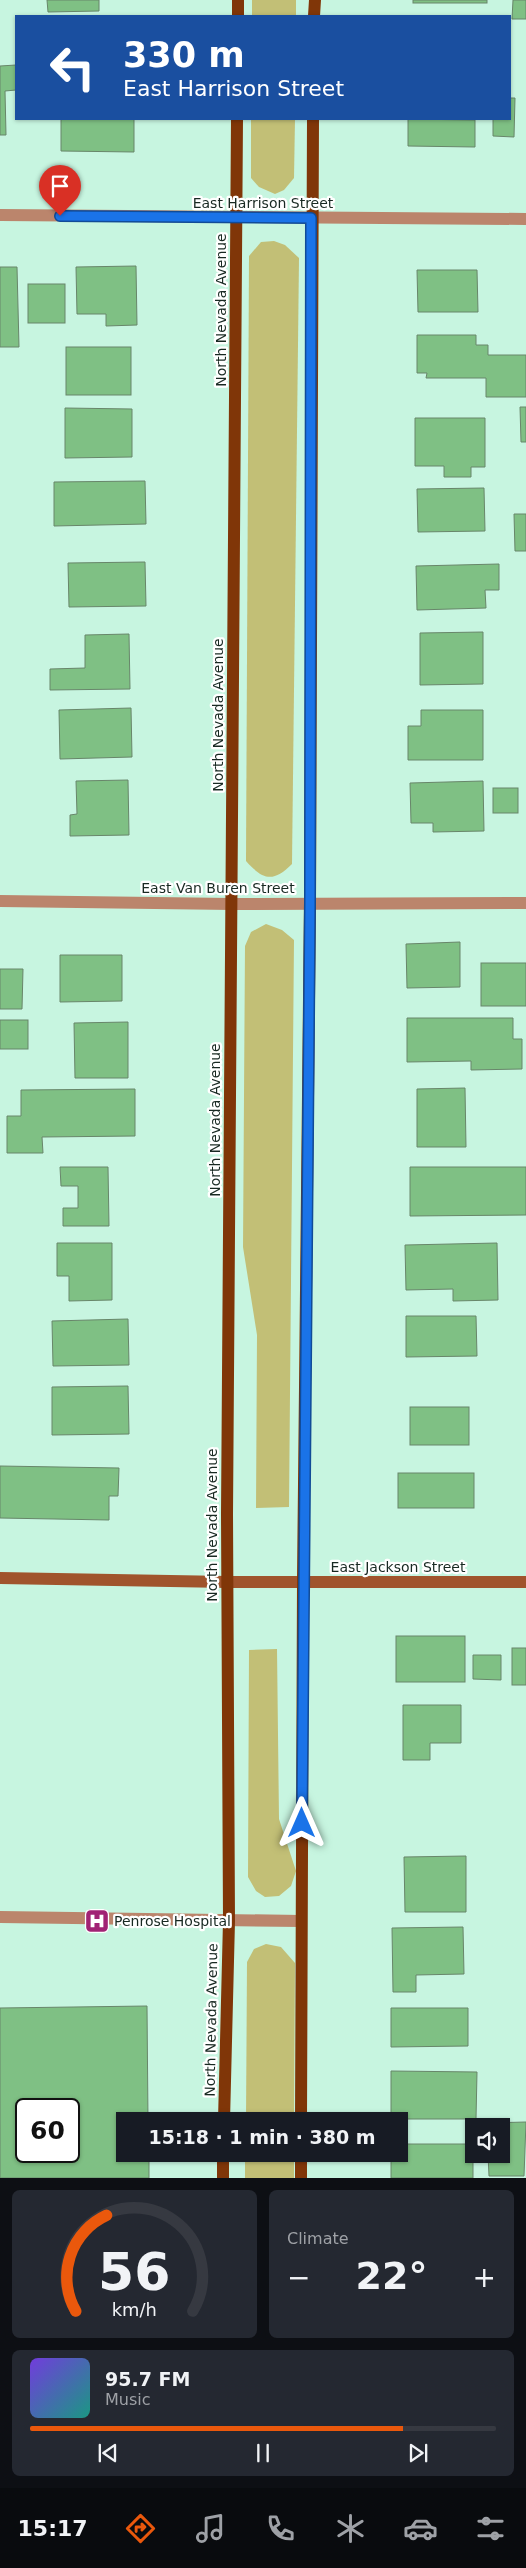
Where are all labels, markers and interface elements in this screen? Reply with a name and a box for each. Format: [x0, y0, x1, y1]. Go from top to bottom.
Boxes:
icon: left [40, 35, 105, 100]
text: 330 m [123, 35, 245, 75]
text: East Harrison Street [123, 76, 344, 101]
pin [39, 165, 81, 216]
icon: arrive [46, 172, 74, 200]
street label: East Harrison Street [193, 195, 334, 211]
street label: North Nevada Avenue [213, 233, 229, 387]
street label: North Nevada Avenue [210, 638, 226, 792]
street label: East Van Buren Street [141, 880, 295, 896]
street label: North Nevada Avenue [207, 1043, 223, 1197]
street label: North Nevada Avenue [204, 1448, 220, 1602]
street label: East Jackson Street [331, 1559, 466, 1575]
position arrow [275, 1796, 327, 1848]
hospital icon: Penrose Hospital [84, 1908, 110, 1934]
place label: Penrose Hospital [114, 1913, 231, 1929]
street label: North Nevada Avenue [202, 1943, 220, 2097]
speed limit sign: 60 [15, 2098, 80, 2163]
map controls [465, 2118, 510, 2163]
button: sound [465, 2118, 510, 2163]
text: 15:18 · 1 min · 380 m [148, 2126, 376, 2148]
text: Climate [287, 2229, 349, 2248]
text: 56 [98, 2242, 171, 2302]
text: 22° [356, 2254, 427, 2298]
text: − [287, 2261, 310, 2294]
text: + [473, 2261, 496, 2294]
text: km/h [112, 2299, 157, 2320]
text: 95.7 FM [105, 2368, 190, 2390]
text: Music [105, 2390, 151, 2409]
icon: previous [94, 2439, 122, 2467]
icon: pause [249, 2439, 277, 2467]
icon: next [404, 2439, 432, 2467]
icon: directions [123, 2511, 158, 2546]
icon: music [193, 2511, 228, 2546]
icon: phone [263, 2511, 298, 2546]
icon: climate [333, 2511, 368, 2546]
icon: car [403, 2511, 438, 2546]
icon: filters [473, 2511, 508, 2546]
text: 15:17 [18, 2516, 88, 2541]

